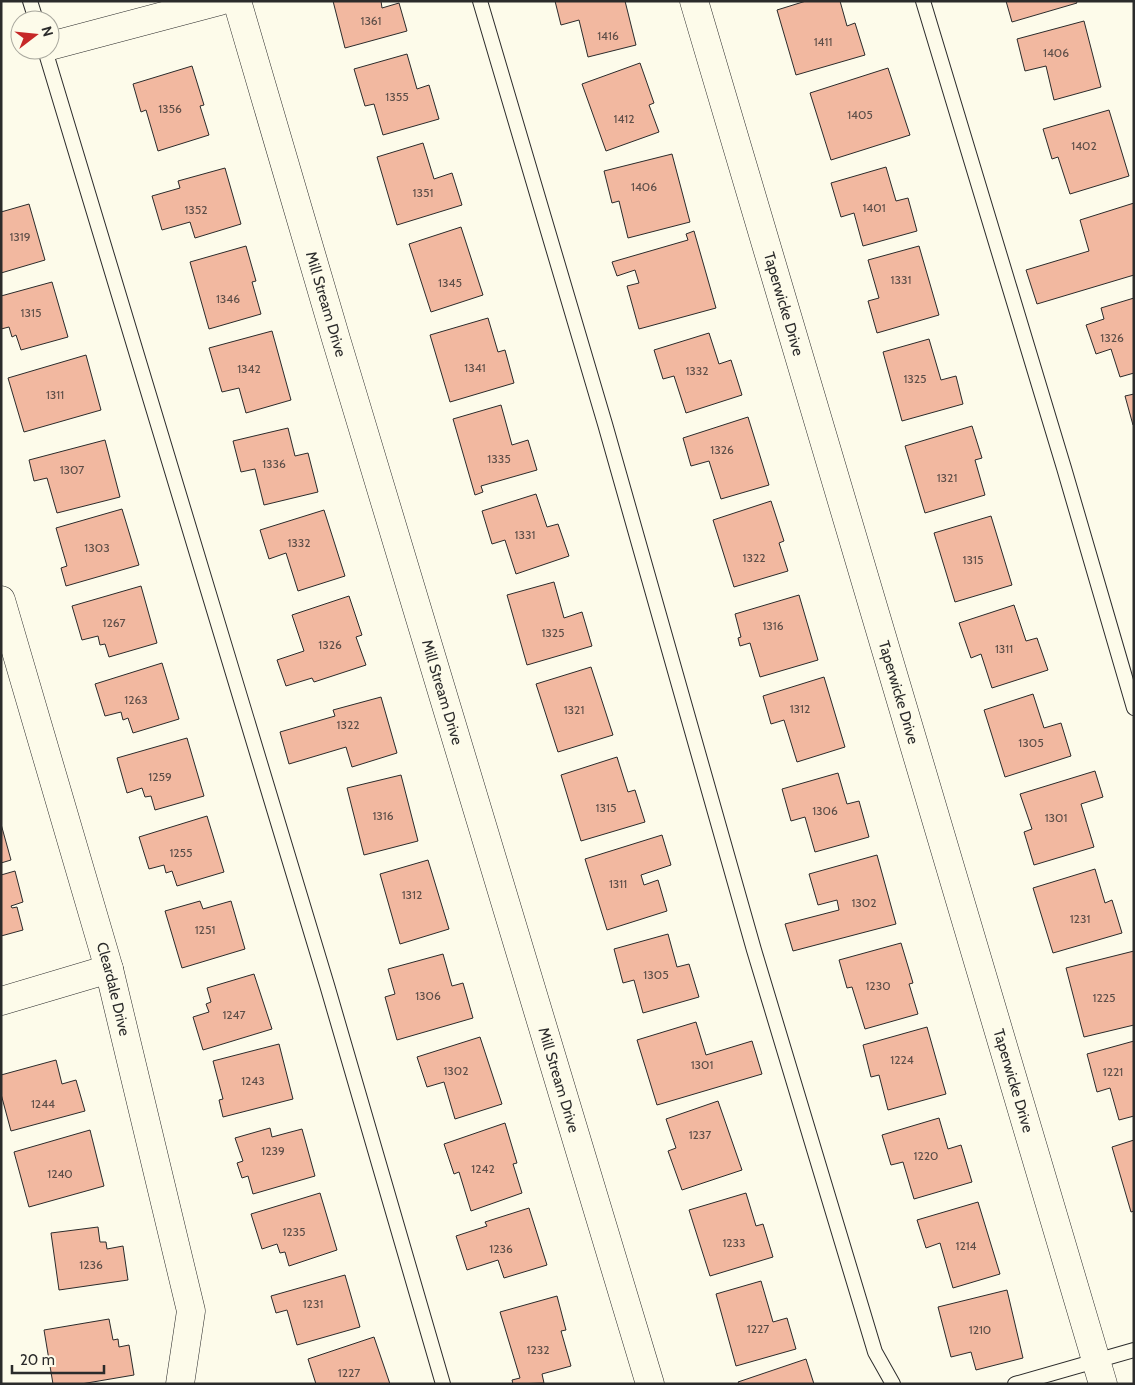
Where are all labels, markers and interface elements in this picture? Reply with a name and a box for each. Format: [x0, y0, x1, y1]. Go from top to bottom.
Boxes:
north arrow [10, 10, 60, 60]
house number: 1361 [360, 13, 382, 28]
text: N [37, 24, 58, 39]
house number: 1416 [597, 28, 619, 43]
house number: 1411 [814, 34, 832, 49]
house number: 1406 [1043, 45, 1069, 60]
house number: 1355 [385, 89, 409, 104]
house number: 1356 [158, 101, 182, 116]
house number: 1405 [847, 107, 873, 122]
house number: 1412 [613, 111, 635, 126]
house number: 1402 [1071, 138, 1097, 153]
house number: 1406 [631, 179, 657, 194]
house number: 1351 [413, 185, 433, 200]
house number: 1401 [862, 200, 886, 215]
house number: 1352 [184, 202, 208, 217]
house number: 1319 [9, 229, 31, 244]
street label: Mill Stream Drive [302, 249, 350, 359]
street label: Taperwicke Drive [760, 250, 808, 358]
house number: 1331 [891, 272, 911, 287]
house number: 1345 [438, 275, 462, 290]
house number: 1346 [216, 291, 240, 306]
house number: 1315 [21, 305, 41, 320]
house number: 1326 [1100, 330, 1124, 345]
house number: 1341 [464, 360, 486, 375]
house number: 1342 [237, 361, 261, 376]
house number: 1332 [685, 363, 709, 378]
house number: 1325 [903, 371, 927, 386]
house number: 1311 [46, 387, 64, 402]
house number: 1326 [710, 442, 734, 457]
house number: 1335 [487, 451, 511, 466]
house number: 1336 [262, 456, 286, 471]
house number: 1307 [60, 462, 84, 477]
house number: 1321 [937, 470, 957, 485]
house number: 1331 [515, 527, 535, 542]
house number: 1332 [287, 535, 311, 550]
house number: 1303 [84, 540, 110, 555]
house number: 1322 [743, 550, 765, 565]
house number: 1315 [963, 552, 983, 567]
house number: 1267 [103, 615, 125, 630]
house number: 1316 [762, 618, 784, 633]
house number: 1325 [541, 625, 565, 640]
house number: 1326 [318, 637, 342, 652]
street label: Mill Stream Drive [418, 637, 467, 747]
street label: Taperwicke Drive [875, 638, 922, 747]
house number: 1311 [995, 641, 1013, 656]
house number: 1263 [124, 692, 148, 707]
house number: 1312 [790, 701, 810, 716]
house number: 1321 [564, 702, 584, 717]
house number: 1322 [337, 717, 359, 732]
house number: 1305 [1018, 735, 1044, 750]
house number: 1259 [148, 769, 172, 784]
house number: 1315 [596, 800, 616, 815]
house number: 1306 [812, 803, 838, 818]
house number: 1316 [372, 808, 394, 823]
house number: 1301 [1045, 810, 1067, 825]
house number: 1255 [169, 845, 193, 860]
house number: 1311 [609, 876, 627, 891]
house number: 1312 [402, 887, 422, 902]
house number: 1302 [851, 895, 877, 910]
house number: 1231 [1070, 911, 1090, 926]
house number: 1251 [195, 922, 215, 937]
street label: Cleardale Drive [93, 940, 134, 1038]
house number: 1305 [643, 967, 669, 982]
house number: 1230 [865, 978, 891, 993]
house number: 1306 [415, 988, 441, 1003]
house number: 1225 [1093, 990, 1115, 1005]
house number: 1247 [222, 1007, 246, 1022]
street label: Mill Stream Drive [534, 1025, 583, 1135]
street label: Taperwicke Drive [990, 1027, 1037, 1135]
house number: 1224 [890, 1052, 914, 1067]
house number: 1301 [691, 1057, 713, 1072]
house number: 1302 [443, 1063, 469, 1078]
house number: 1221 [1103, 1064, 1123, 1079]
house number: 1243 [241, 1073, 265, 1088]
house number: 1244 [31, 1096, 55, 1111]
house number: 1237 [689, 1127, 711, 1142]
house number: 1239 [261, 1143, 285, 1158]
house number: 1220 [914, 1148, 938, 1163]
house number: 1242 [471, 1161, 495, 1176]
house number: 1240 [47, 1166, 73, 1181]
house number: 1235 [282, 1224, 306, 1239]
house number: 1233 [722, 1235, 746, 1250]
house number: 1214 [955, 1238, 977, 1253]
house number: 1236 [489, 1241, 513, 1256]
house number: 1236 [79, 1257, 103, 1272]
house number: 1231 [303, 1296, 323, 1311]
house number: 1227 [747, 1321, 769, 1336]
house number: 1210 [969, 1322, 991, 1337]
scale bar [12, 1342, 105, 1374]
house number: 1232 [527, 1342, 549, 1357]
text: 20 m [20, 1351, 55, 1369]
house number: 1227 [338, 1365, 360, 1380]

